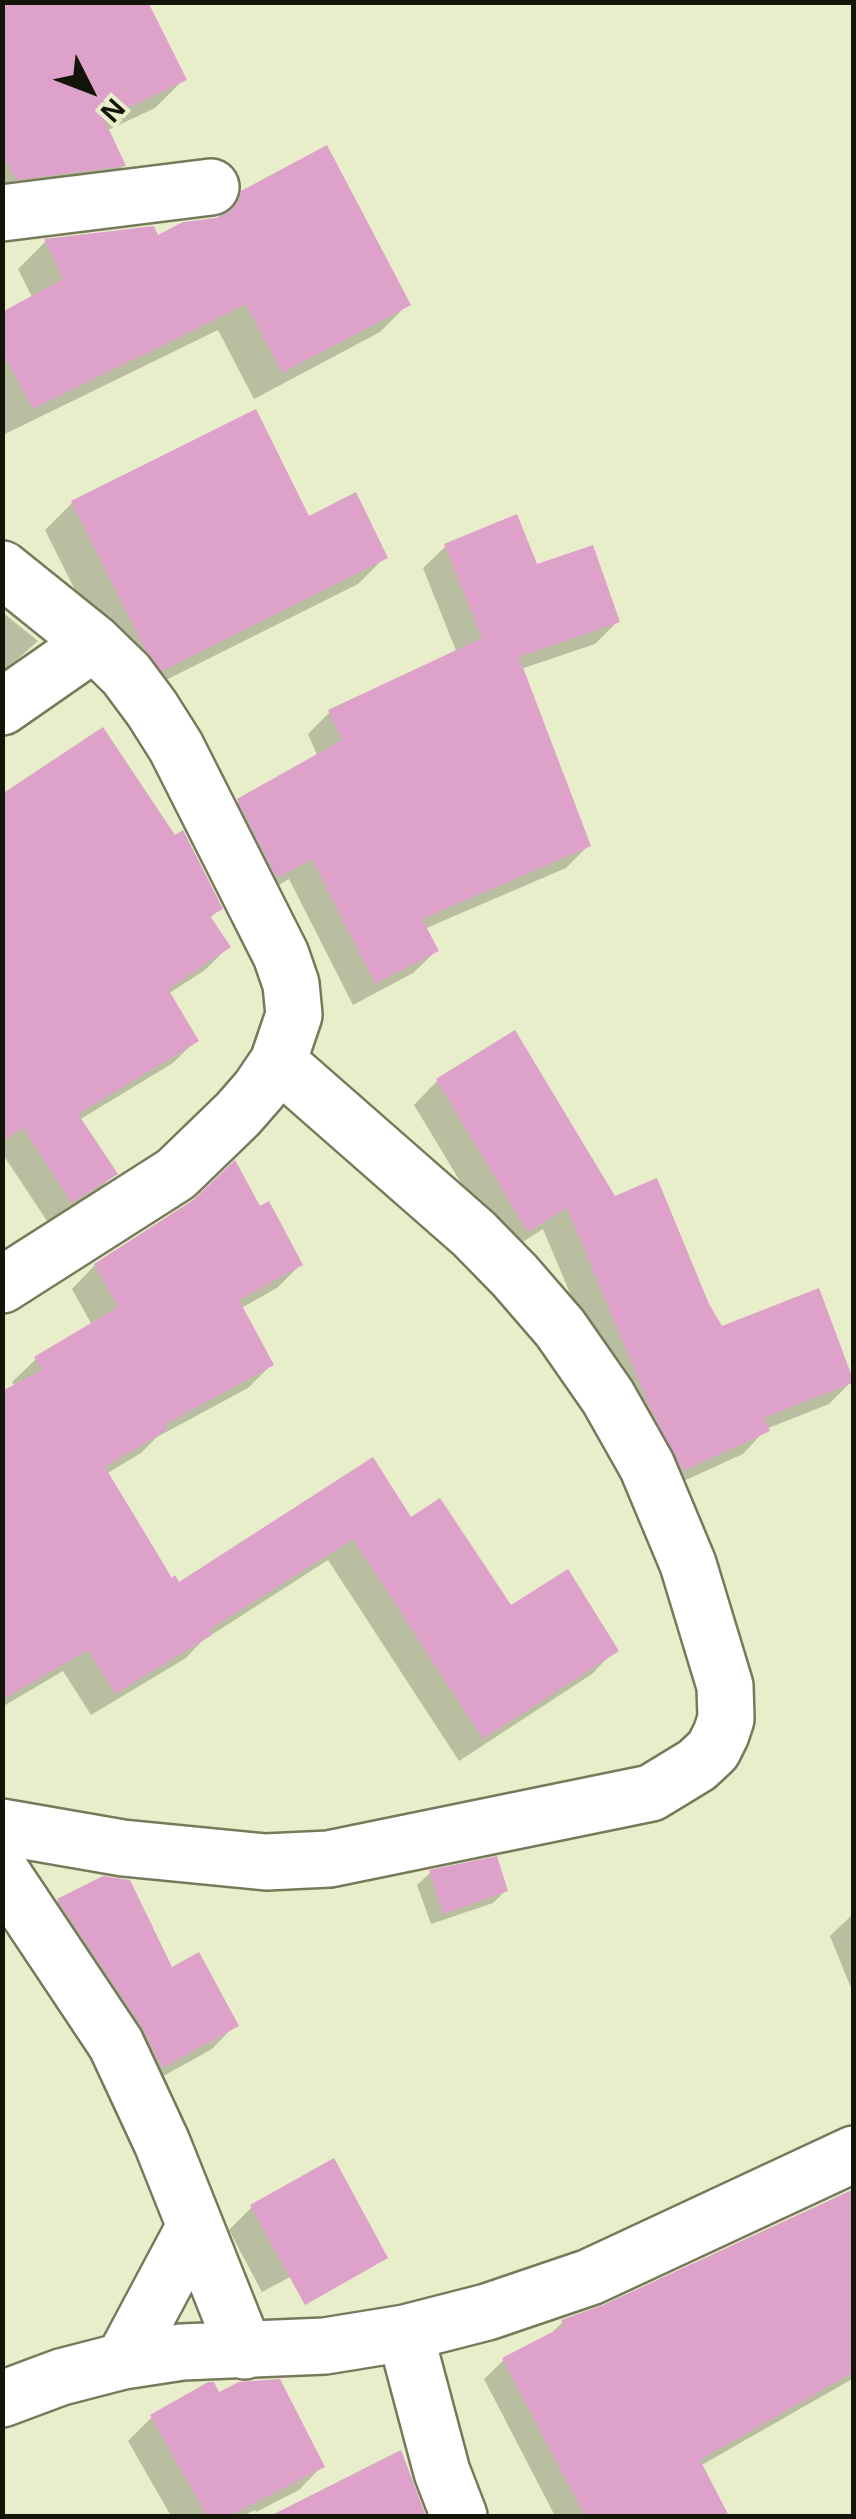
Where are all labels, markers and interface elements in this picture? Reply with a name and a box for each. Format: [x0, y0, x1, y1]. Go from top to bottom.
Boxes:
north arrow [40, 40, 140, 140]
text: N [94, 93, 131, 128]

